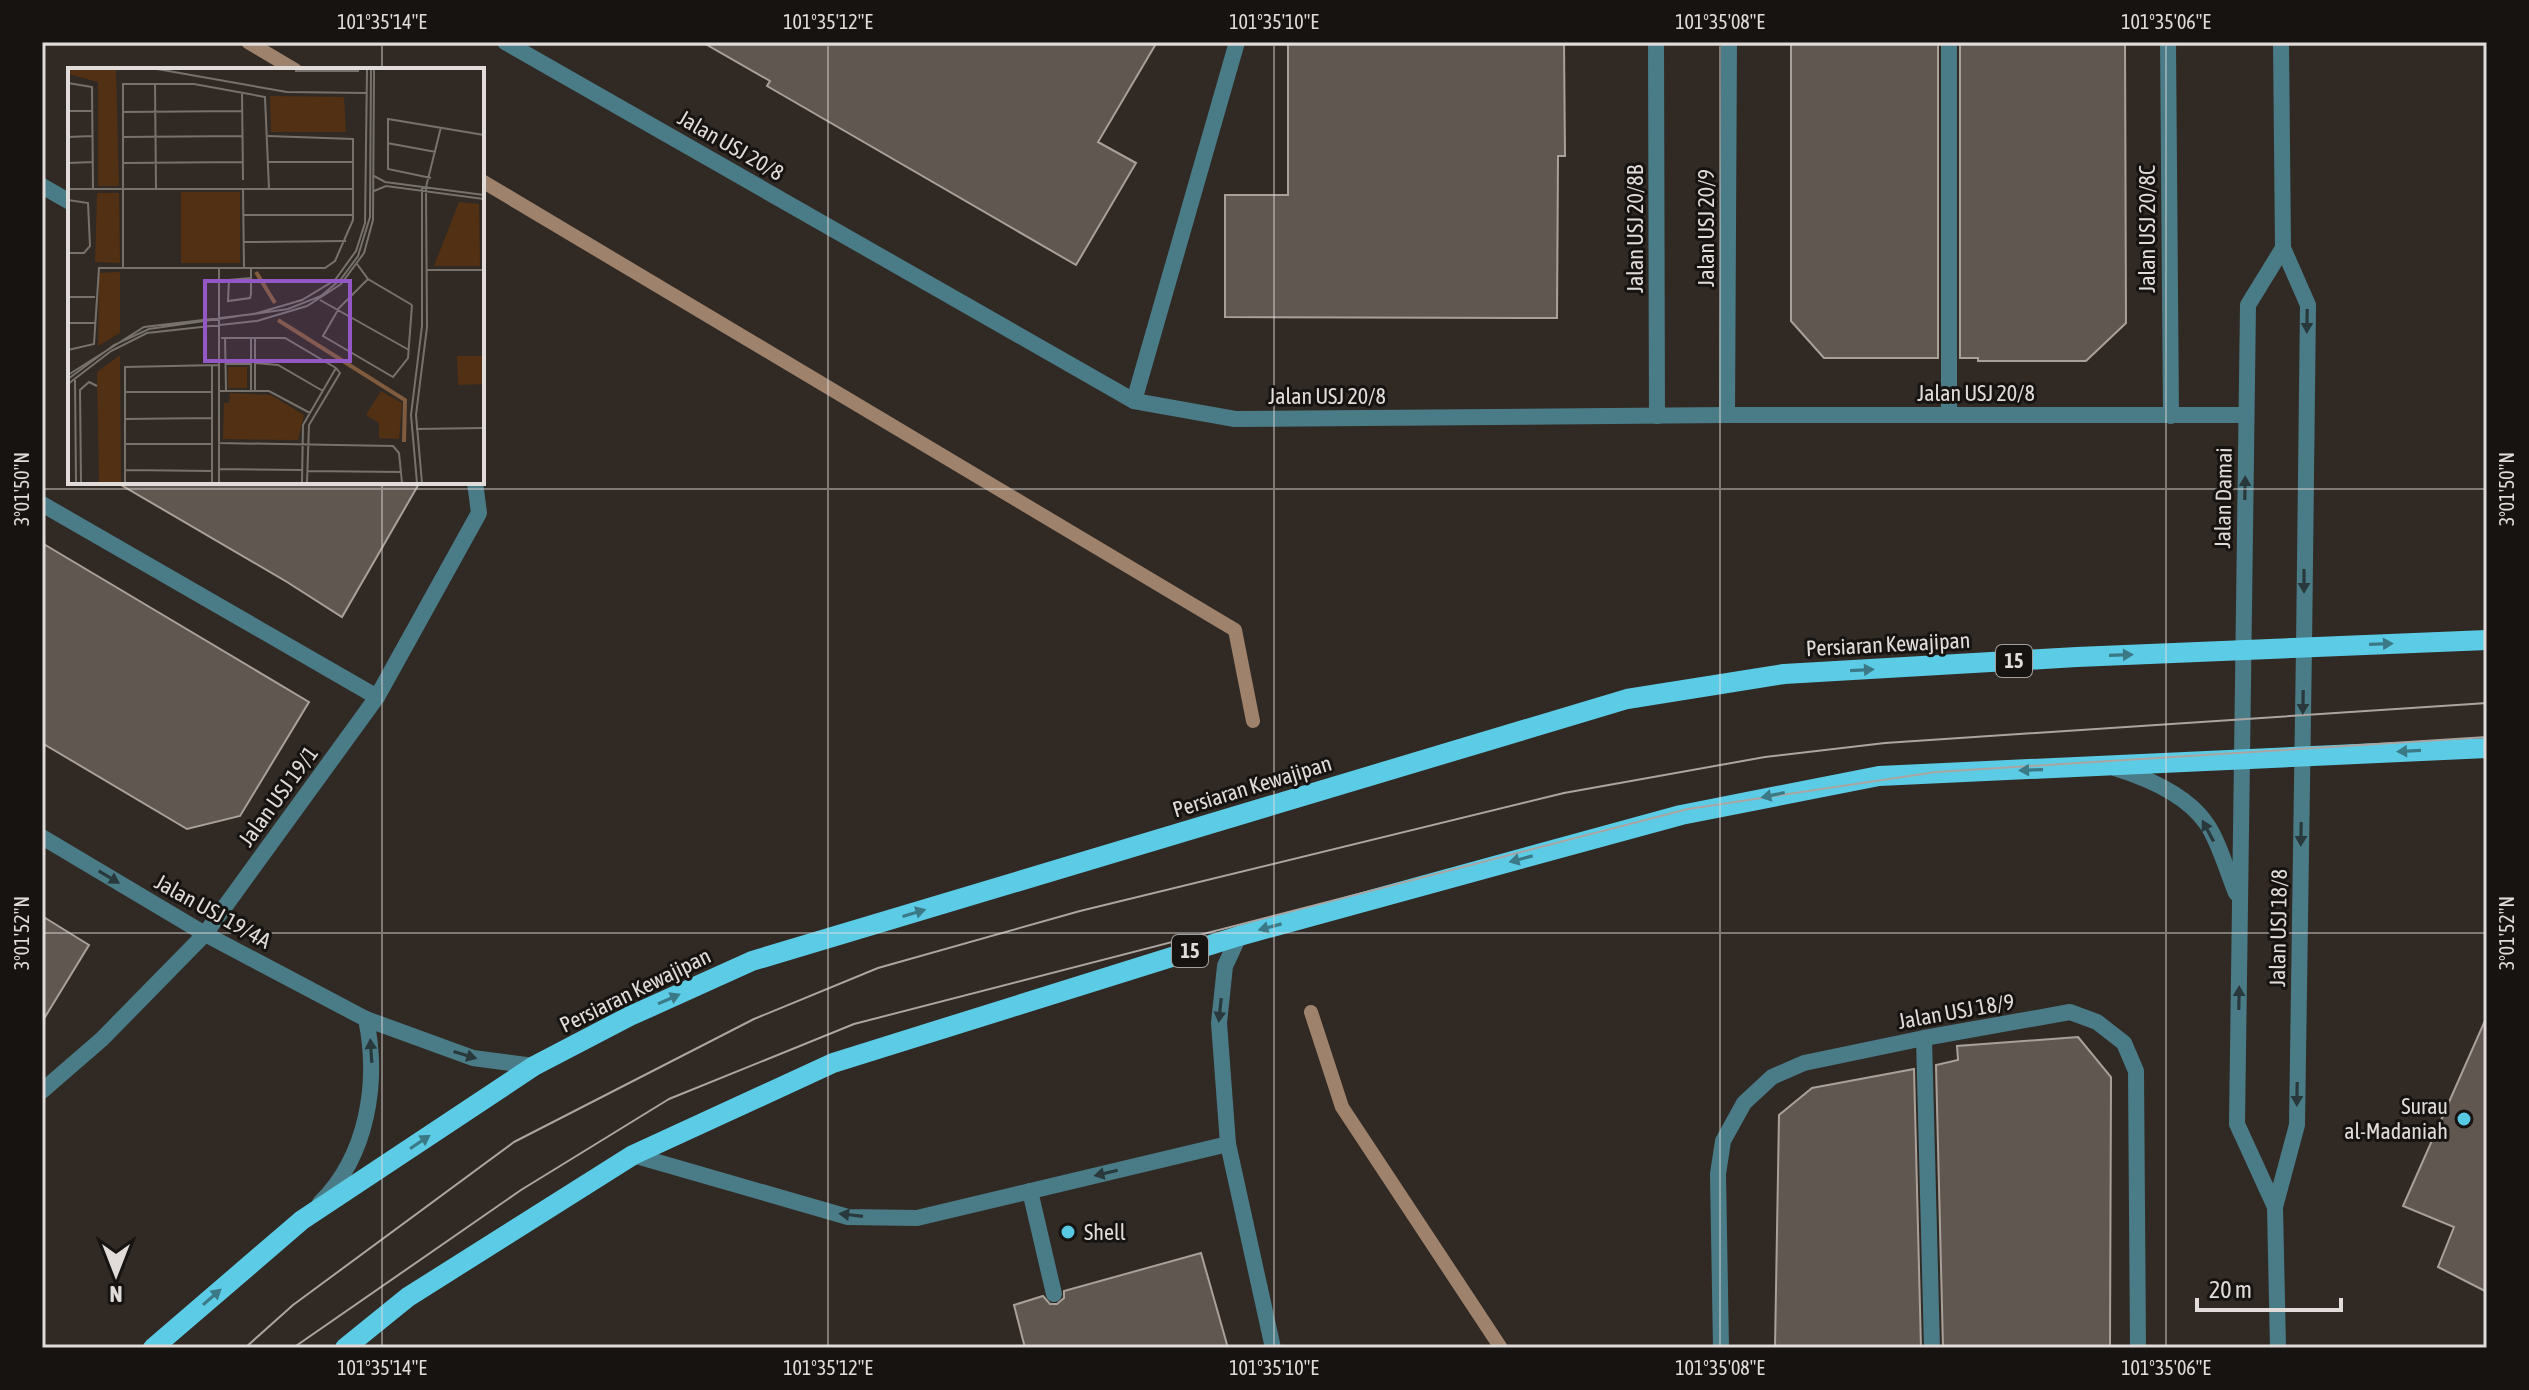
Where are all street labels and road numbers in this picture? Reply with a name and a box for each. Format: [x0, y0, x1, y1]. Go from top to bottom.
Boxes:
street label: Jalan USJ 20/8 [674, 104, 788, 186]
street label: Jalan USJ 20/8B [1622, 164, 1648, 293]
street label: Jalan USJ 20/8C [2134, 165, 2160, 293]
street label: Jalan USJ 20/9 [1693, 169, 1719, 287]
street label: Jalan USJ 20/8 [1917, 380, 2035, 406]
street label: Jalan USJ 20/8 [1268, 383, 1386, 409]
street label: Jalan Damai [2209, 447, 2237, 549]
street label: Persiaran Kewajipan [1805, 627, 1971, 661]
road number: 15 [1996, 645, 2032, 677]
street label: Jalan USJ 19/1 [233, 741, 323, 851]
street label: Persiaran Kewajipan [1169, 749, 1335, 823]
street label: Jalan USJ 19/4A [150, 868, 276, 954]
street label: Jalan USJ 18/8 [2264, 869, 2292, 987]
road number: 15 [1172, 935, 1208, 967]
street label: Persiaran Kewajipan [555, 942, 715, 1038]
street label: Jalan USJ 18/9 [1896, 988, 2016, 1034]

